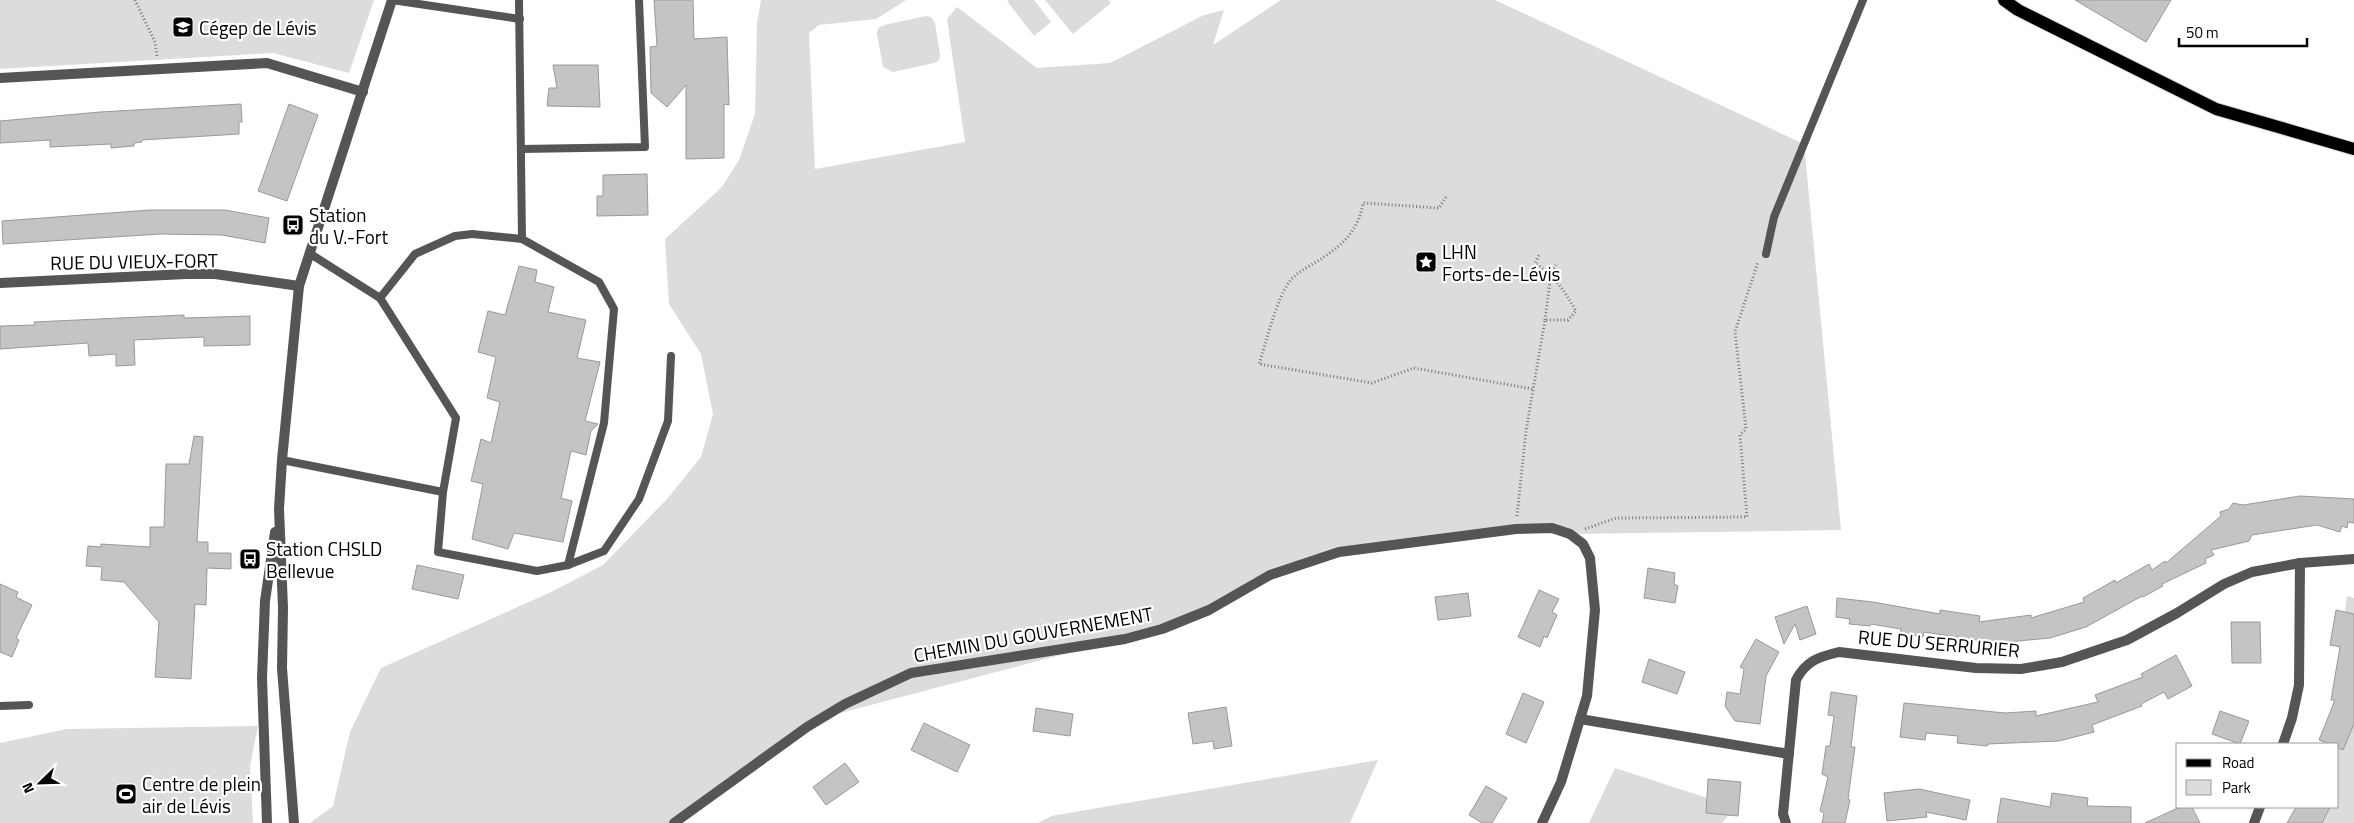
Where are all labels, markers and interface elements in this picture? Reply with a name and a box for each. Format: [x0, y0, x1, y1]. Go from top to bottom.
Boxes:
place label: Cégep de Lévis [199, 13, 317, 42]
school or university icon: Cégep de Lévis [171, 15, 195, 39]
scale bar [2179, 15, 2306, 47]
text: 50 m [2186, 21, 2219, 44]
place label: Station du V.-Fort [309, 200, 388, 251]
bus stop icon: Station du V.-Fort [281, 213, 305, 237]
place label: LHN Forts-de-Lévis [1442, 237, 1561, 288]
street label: RUE DU VIEUX-FORT [50, 245, 218, 277]
place icon: LHN Forts-de-Lévis [1414, 250, 1438, 274]
place label: Station CHSLD Bellevue [266, 534, 382, 585]
bus stop icon: Station CHSLD Bellevue [238, 547, 262, 571]
street label: CHEMIN DU GOUVERNEMENT [911, 599, 1155, 669]
street label: RUE DU SERRURIER [1857, 621, 2021, 665]
legend [2176, 743, 2339, 808]
text: Road [2222, 751, 2254, 774]
north arrow [15, 758, 65, 808]
place label: Centre de plein air de Lévis [142, 769, 261, 820]
text: Park [2222, 776, 2251, 799]
text: N [16, 780, 39, 797]
sports icon: Centre de plein air de Lévis [114, 782, 138, 806]

